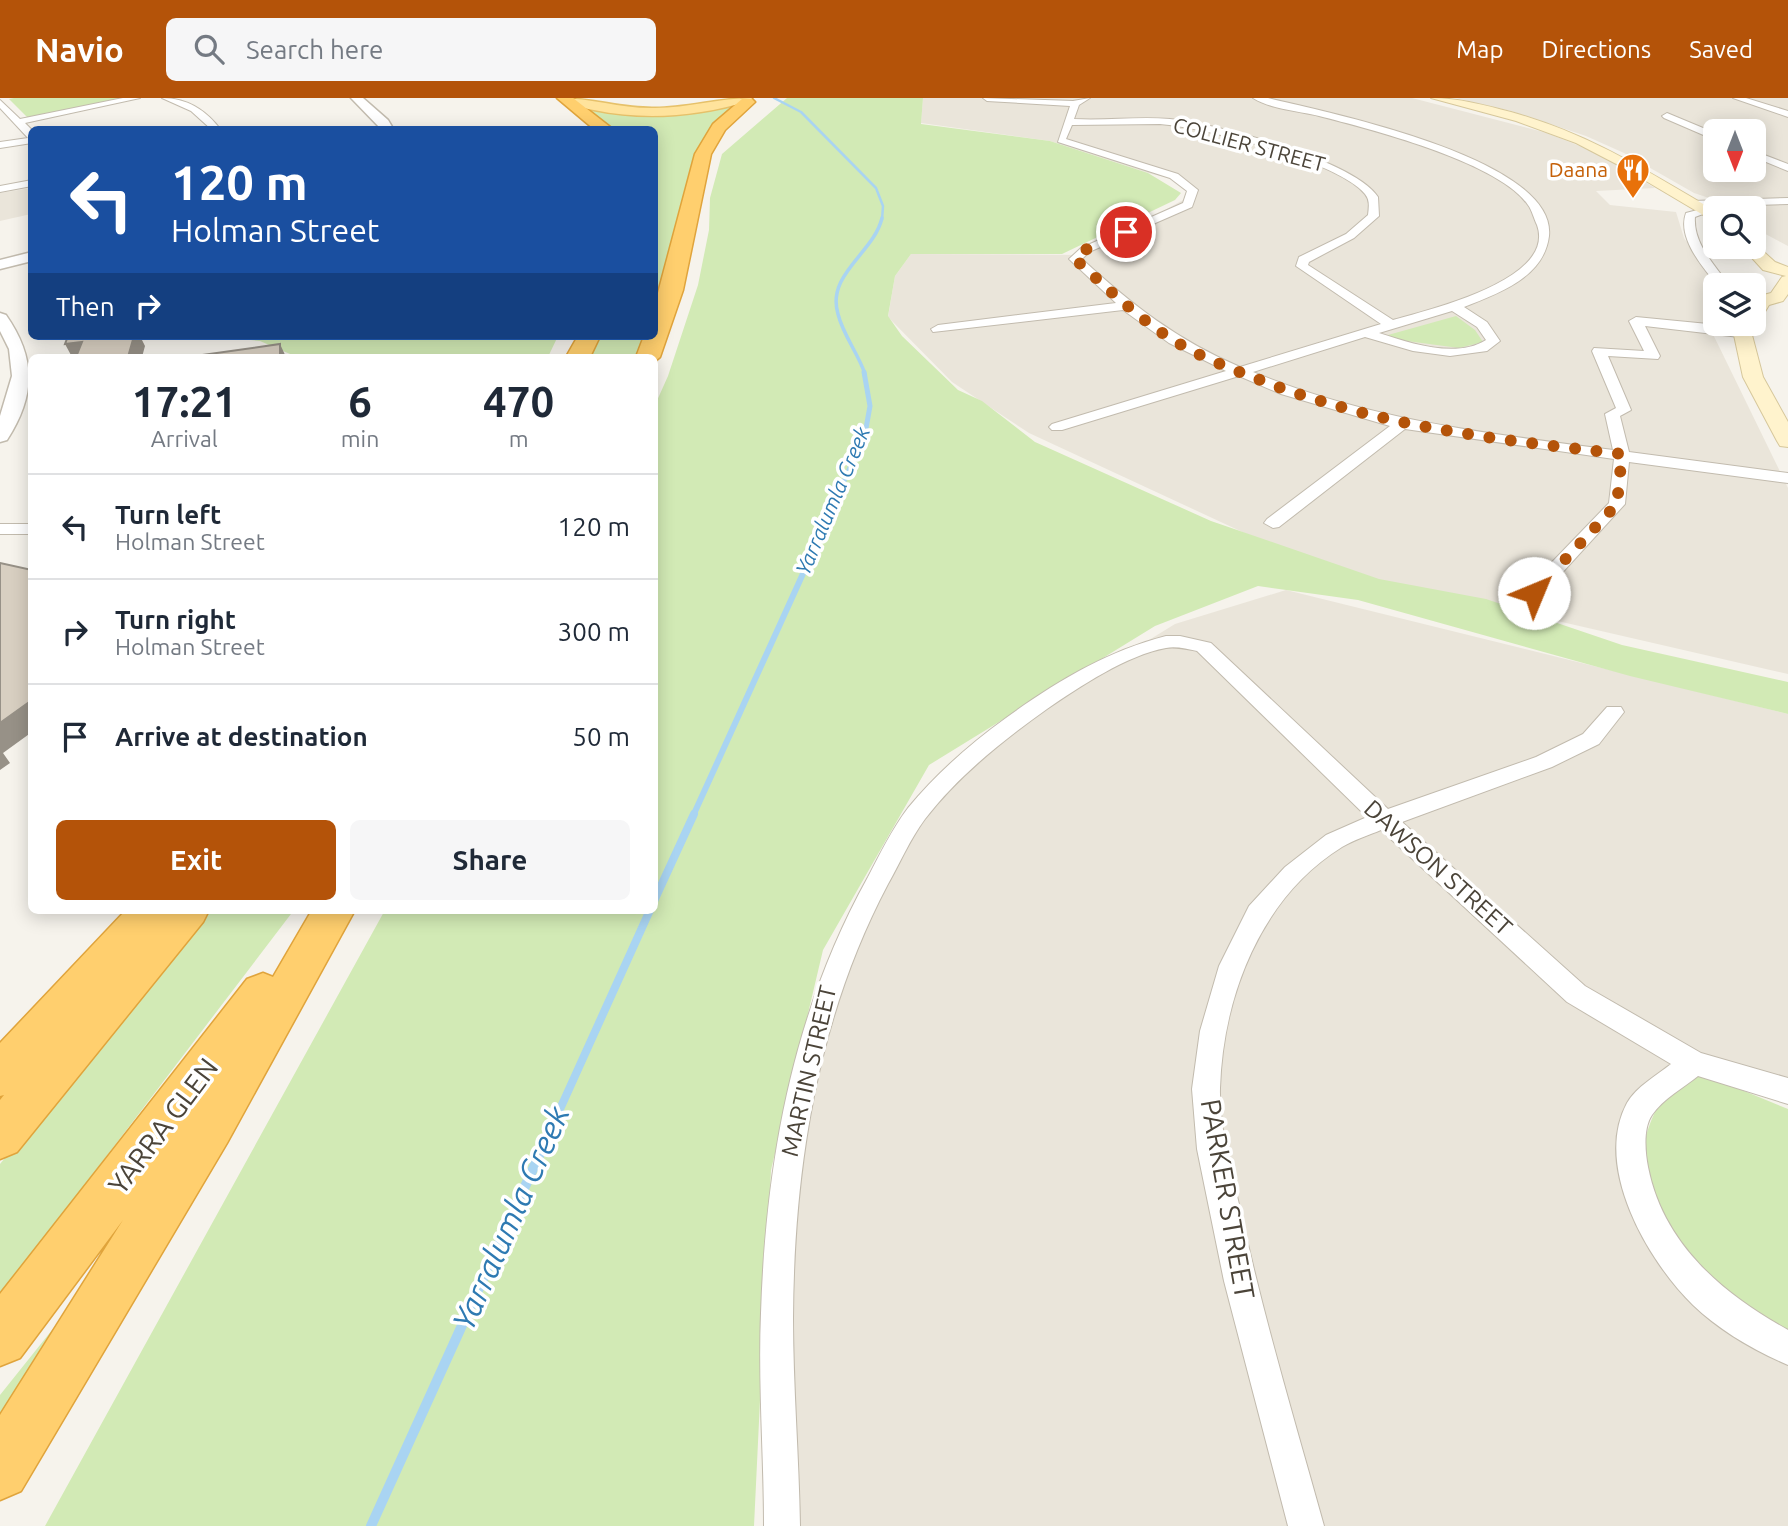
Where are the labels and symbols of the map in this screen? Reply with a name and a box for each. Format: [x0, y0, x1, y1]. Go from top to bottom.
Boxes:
street label: COLLIER STREET [1171, 112, 1328, 176]
north arrow [1703, 119, 1766, 182]
restaurant icon: Daana [1614, 151, 1652, 200]
place label: Daana [1549, 157, 1608, 181]
pin [1096, 202, 1156, 262]
water label: Yarralumla Creek [790, 423, 874, 578]
position arrow [1497, 556, 1571, 630]
street label: DAWSON STREET [1359, 794, 1518, 941]
street label: MARTIN STREET [776, 983, 841, 1159]
street label: YARRA GLEN [102, 1052, 224, 1199]
street label: PARKER STREET [1196, 1096, 1261, 1302]
water label: Yarralumla Creek [444, 1099, 576, 1335]

